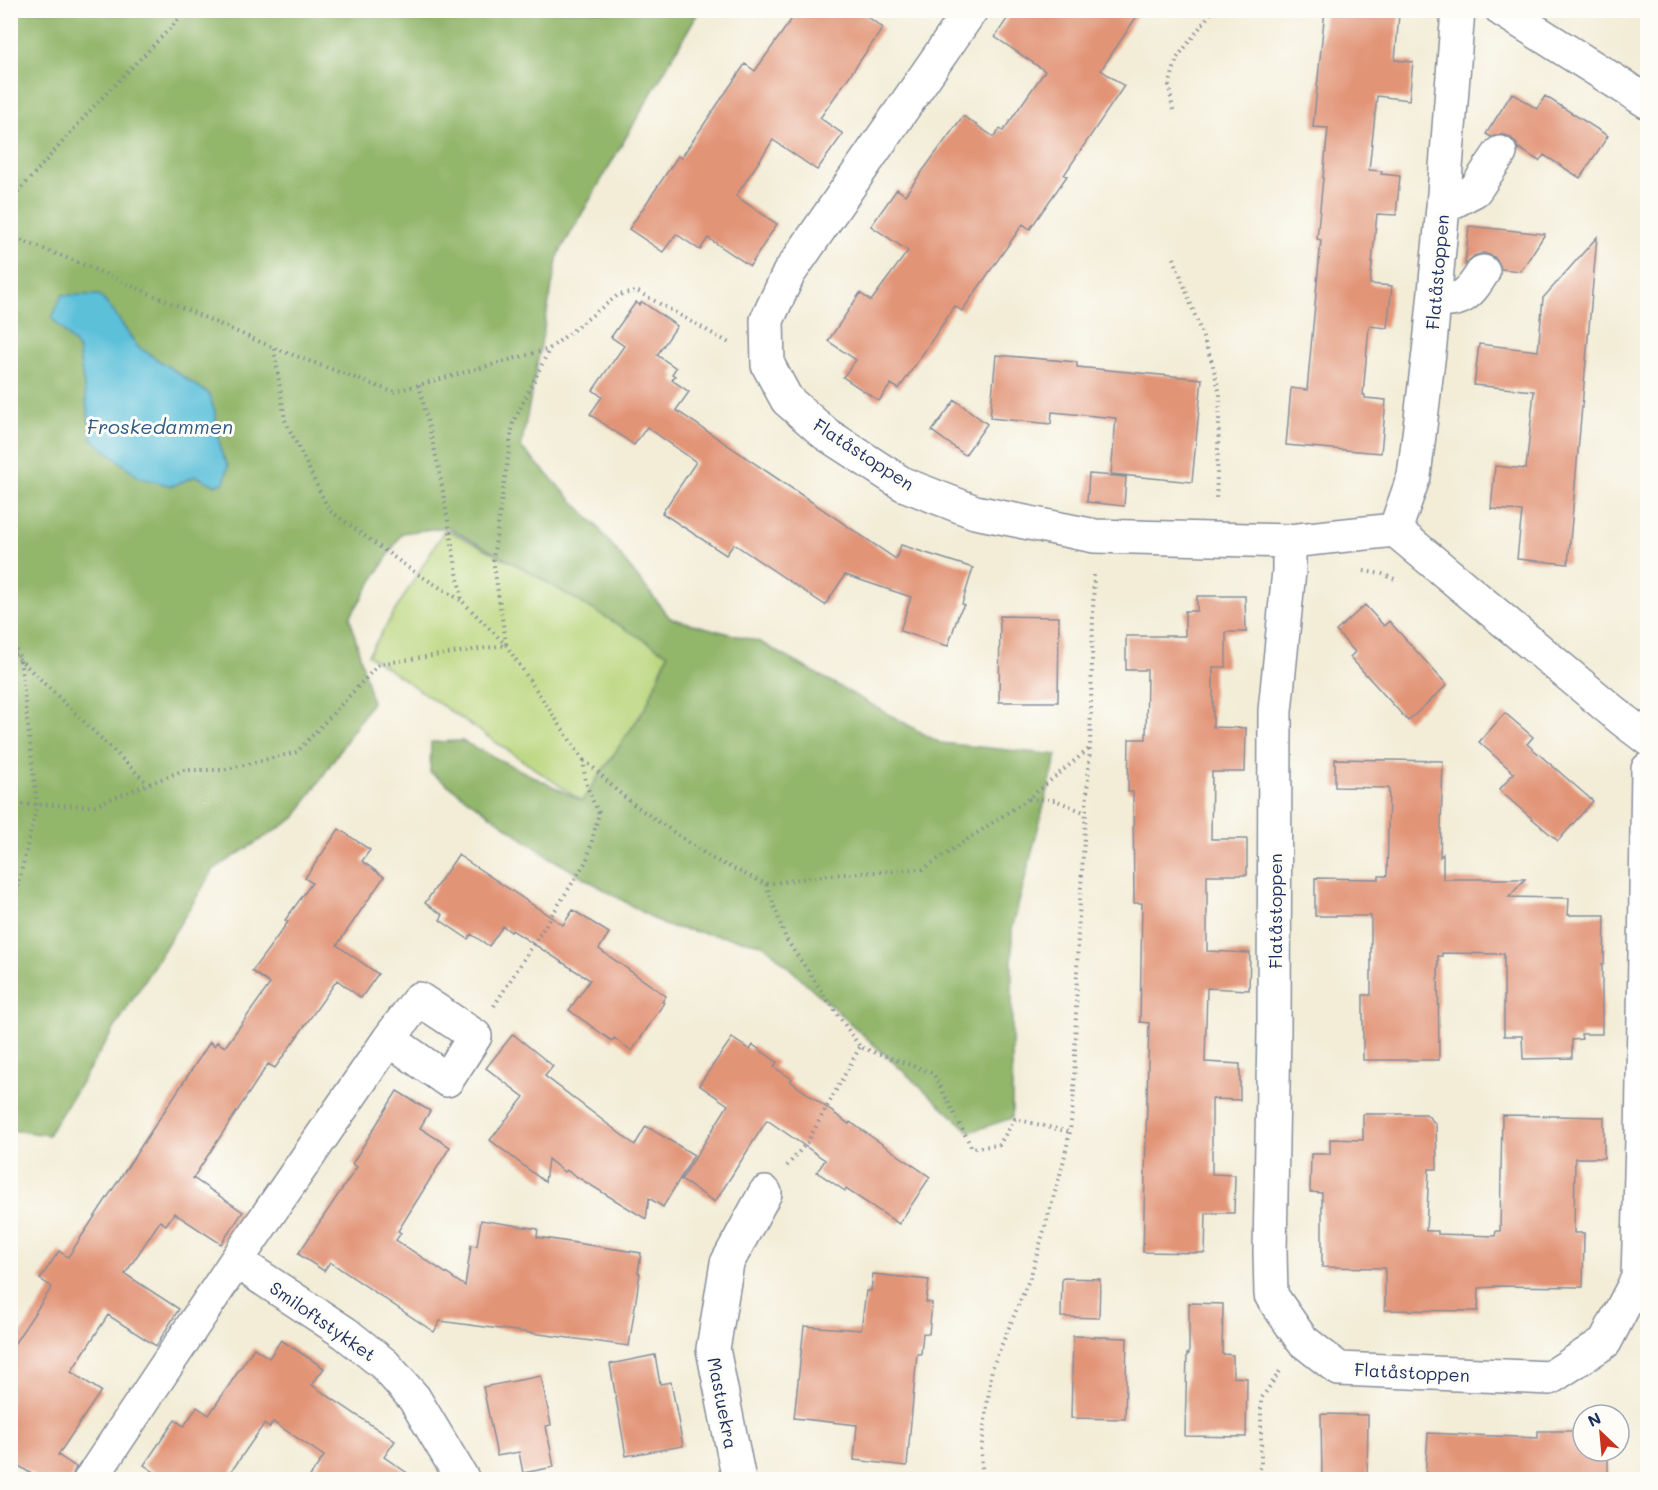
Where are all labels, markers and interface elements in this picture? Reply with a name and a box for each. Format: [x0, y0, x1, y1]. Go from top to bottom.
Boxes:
street label: Flatåstoppen [1420, 213, 1454, 331]
street label: Flatåstoppen [809, 412, 919, 496]
water label: Froskedammen [87, 413, 233, 439]
street label: Flatåstoppen [1263, 853, 1287, 969]
street label: Smiloftstykket [265, 1276, 381, 1366]
street label: Mastuekra [702, 1355, 744, 1451]
street label: Flatåstoppen [1354, 1357, 1470, 1387]
north arrow [1571, 1403, 1631, 1463]
text: N [1584, 1407, 1604, 1431]

